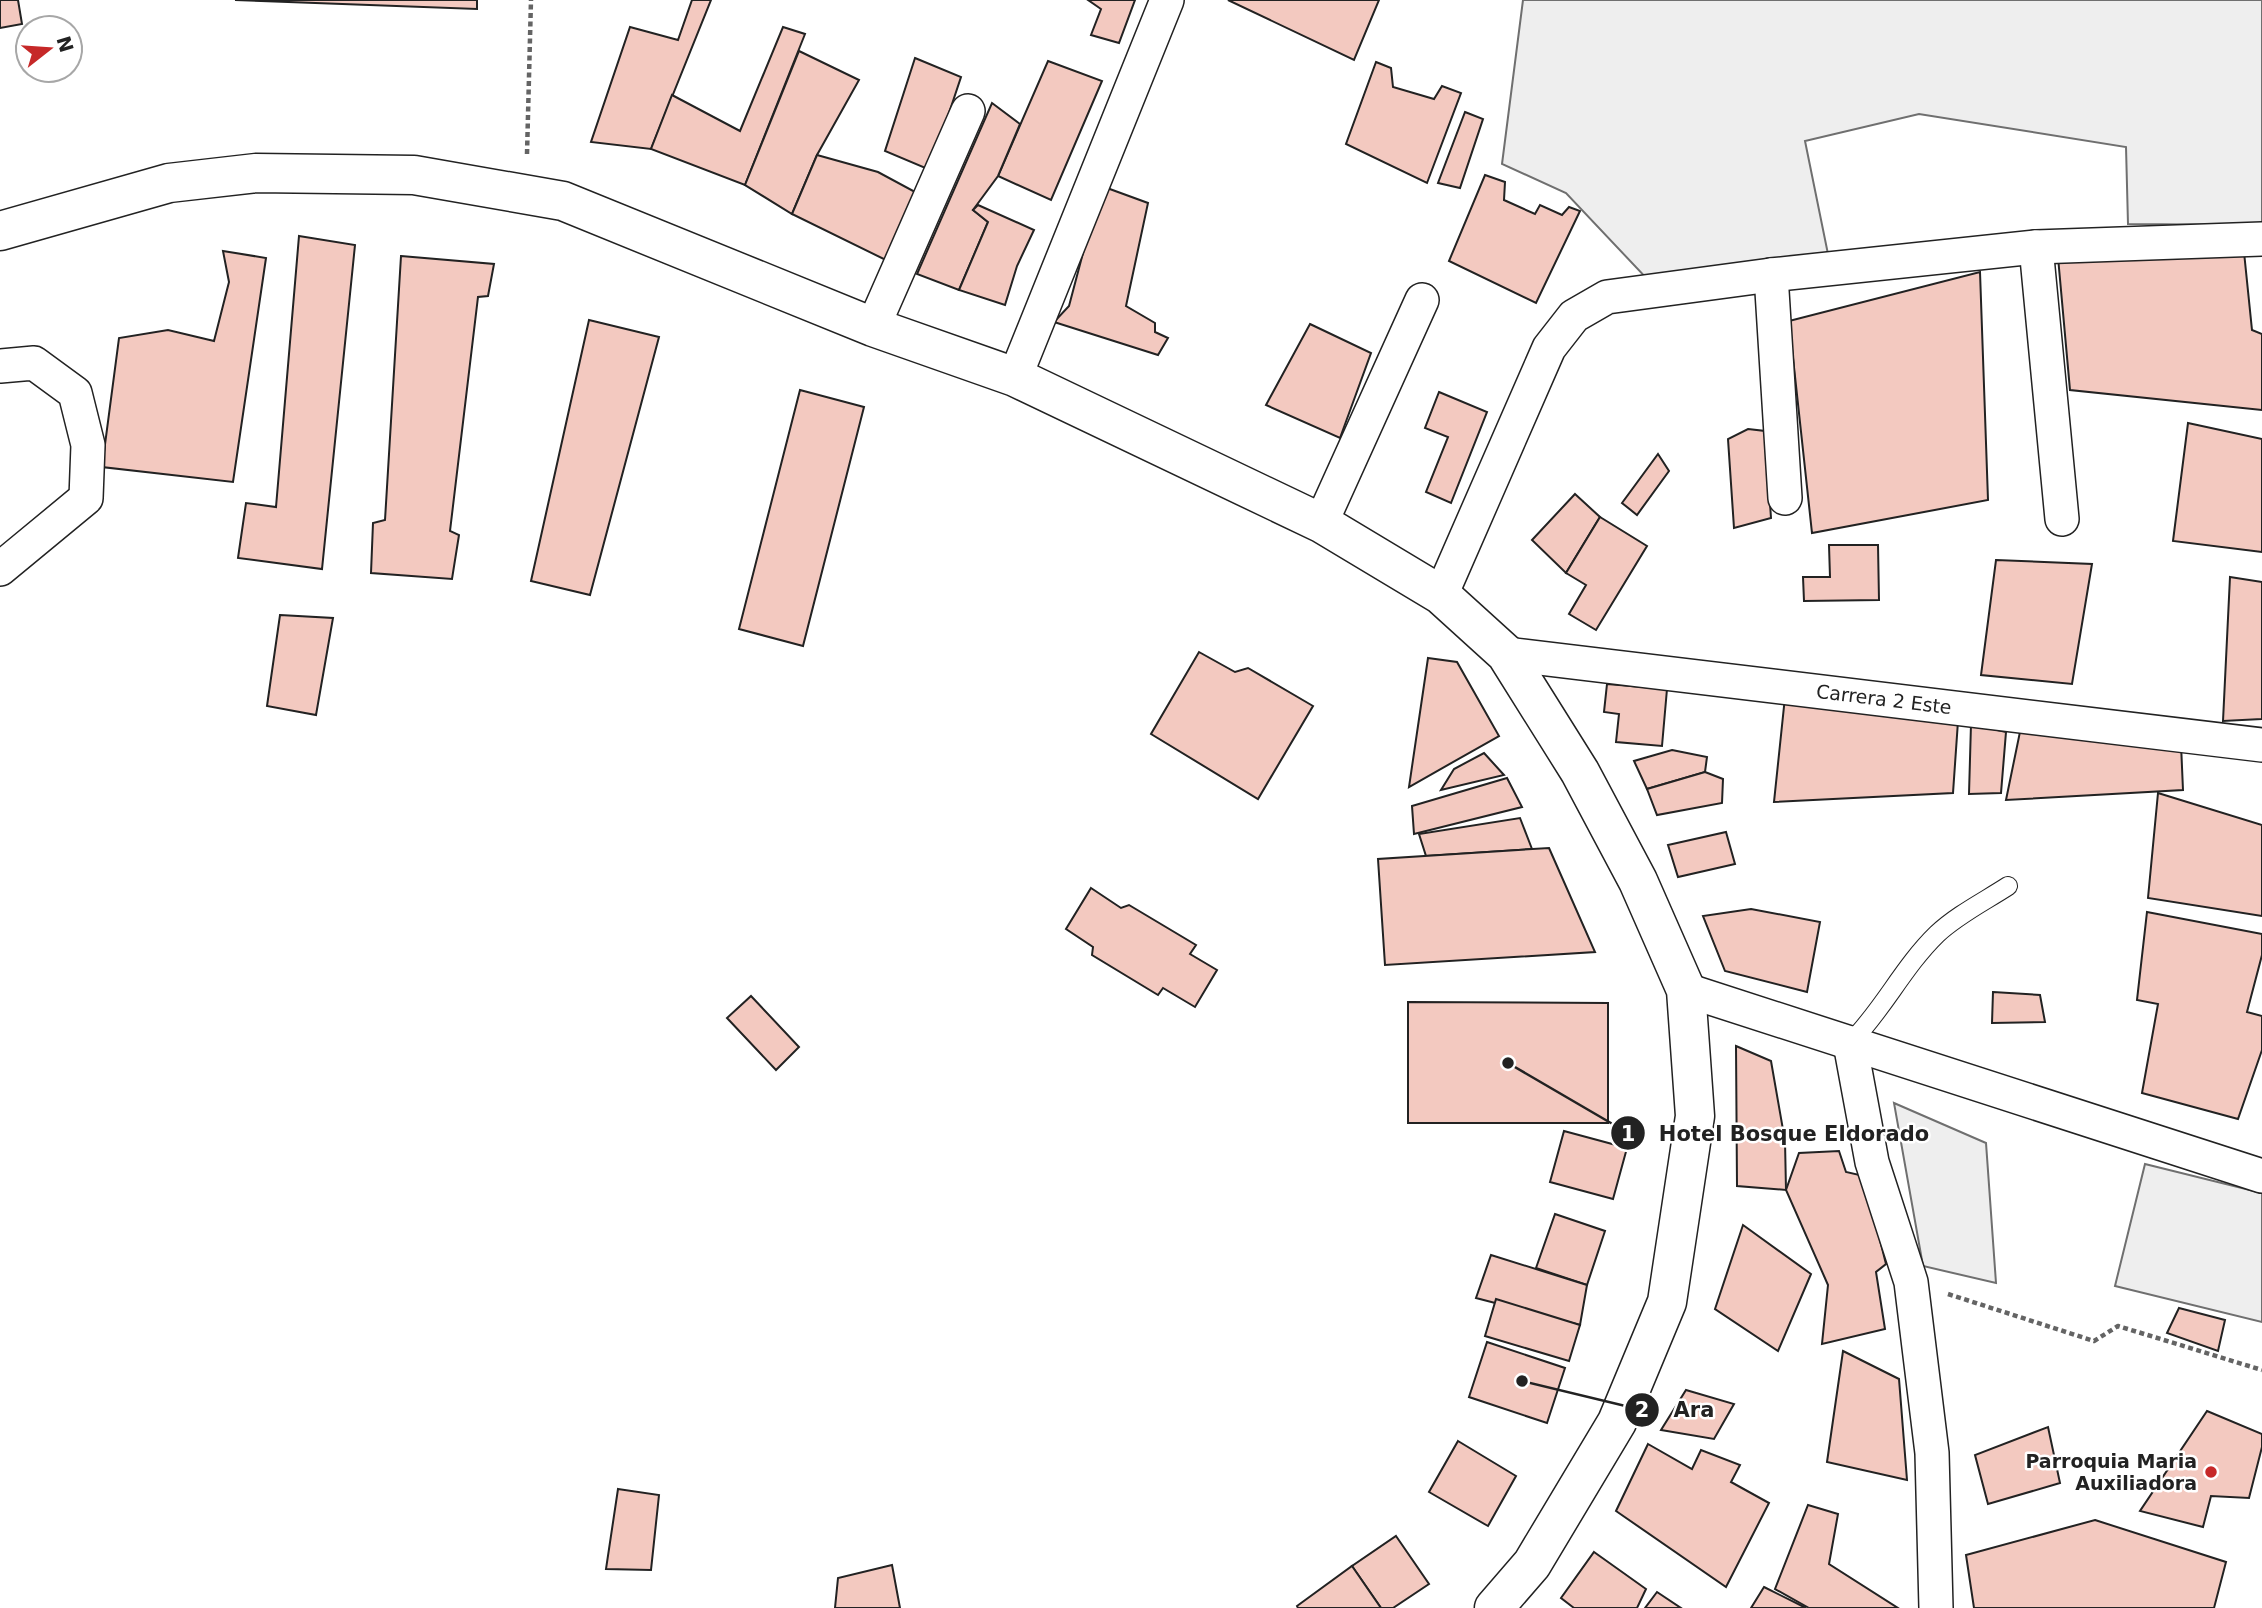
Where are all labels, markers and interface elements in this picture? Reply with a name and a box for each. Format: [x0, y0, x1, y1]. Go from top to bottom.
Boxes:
north arrow [14, 14, 84, 84]
text: N [52, 33, 78, 55]
street label: Carrera 2 Este [1815, 680, 1953, 718]
callout: Hotel Bosque Eldorado [1610, 1112, 1943, 1154]
text: 1 [1621, 1122, 1635, 1146]
text: Hotel Bosque Eldorado [1659, 1122, 1929, 1146]
callout: Ara [1624, 1389, 1728, 1431]
text: 2 [1635, 1398, 1649, 1422]
text: Ara [1674, 1398, 1714, 1422]
place label: Parroquia Maria Auxiliadora [2025, 1450, 2197, 1494]
marker: Parroquia Maria Auxiliadora [2203, 1464, 2219, 1480]

